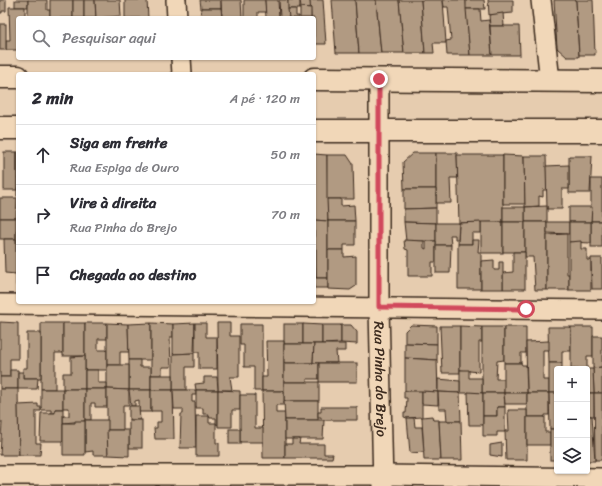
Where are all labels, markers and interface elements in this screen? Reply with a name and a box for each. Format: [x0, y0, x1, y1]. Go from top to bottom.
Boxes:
search box [16, 16, 316, 60]
text: Pesquisar aqui [62, 25, 156, 51]
icon: search [30, 27, 52, 49]
route end [370, 70, 388, 88]
text: 2 min [32, 83, 73, 113]
text: A pé · 120 m [230, 87, 300, 110]
text: Siga em frente [70, 130, 167, 156]
text: 50 m [270, 143, 300, 166]
icon: ahead [32, 144, 54, 166]
text: Rua Espiga de Ouro [70, 156, 179, 179]
text: Vire à direita [70, 190, 156, 216]
text: 70 m [271, 203, 300, 226]
icon: right [32, 204, 54, 226]
text: Rua Pinha do Brejo [70, 216, 177, 239]
text: Chegada ao destino [70, 262, 196, 288]
icon: arrive [32, 264, 54, 286]
route start [517, 300, 535, 318]
street label: Rua Pinha do Brejo [367, 321, 394, 437]
map controls [554, 366, 590, 474]
button: + [554, 366, 590, 402]
button: − [554, 402, 590, 438]
button: layers [554, 438, 590, 474]

